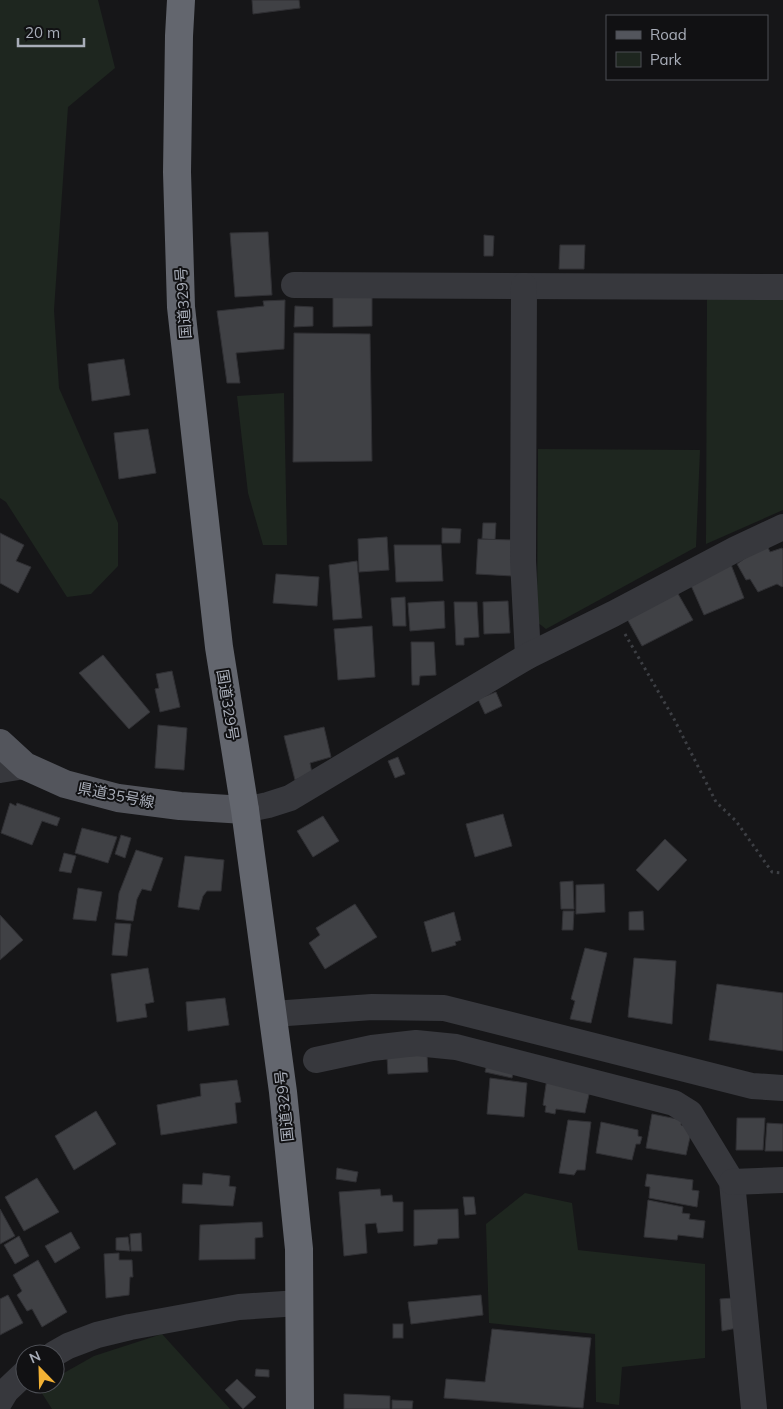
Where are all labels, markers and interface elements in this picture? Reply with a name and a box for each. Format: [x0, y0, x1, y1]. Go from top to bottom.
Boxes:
scale bar [18, 15, 84, 47]
legend [606, 15, 768, 80]
text: 20 m [25, 23, 60, 42]
text: Road [650, 25, 687, 44]
text: Park [650, 50, 682, 69]
street label: 国道329号 [171, 266, 195, 340]
street label: 国道329号 [213, 668, 243, 742]
street label: 県道35号線 [76, 778, 156, 812]
street label: 国道329号 [271, 1069, 297, 1143]
north arrow [15, 1344, 65, 1394]
text: N [27, 1347, 43, 1367]

